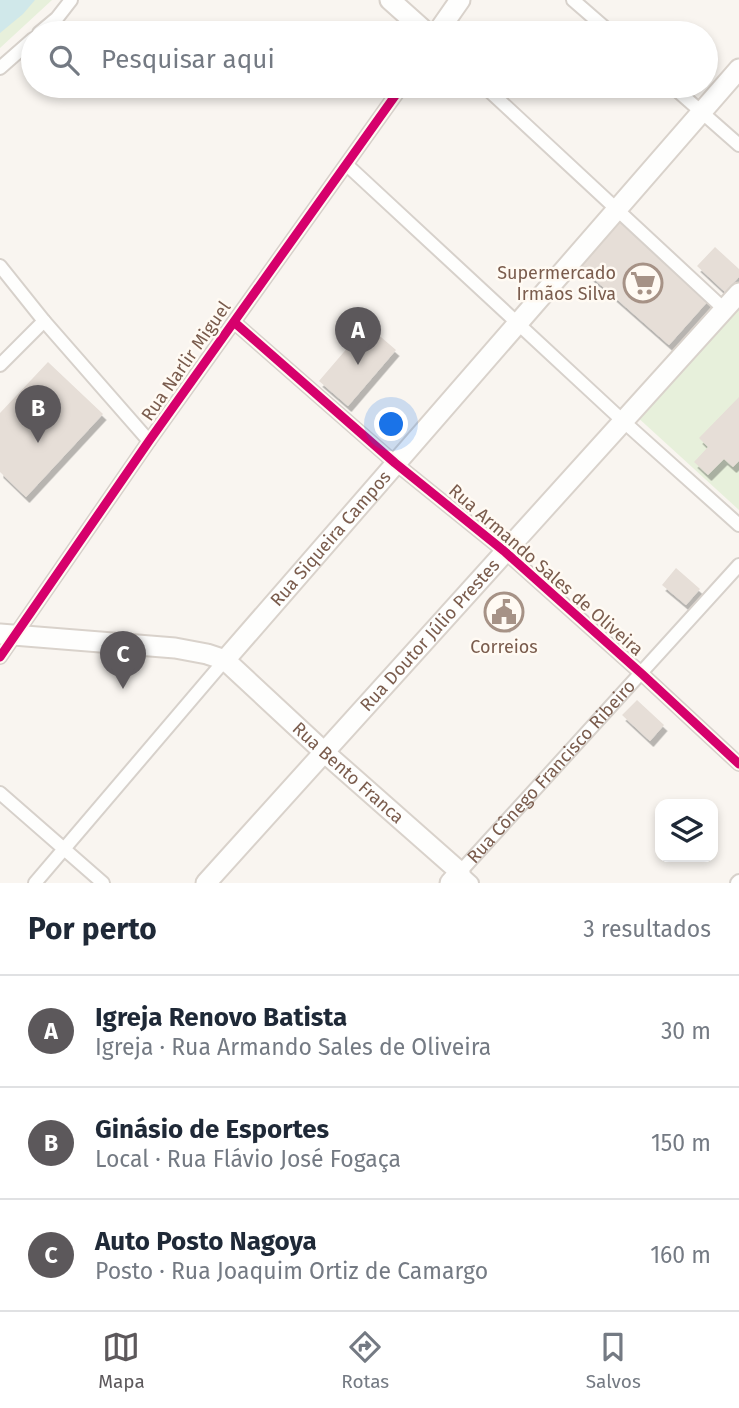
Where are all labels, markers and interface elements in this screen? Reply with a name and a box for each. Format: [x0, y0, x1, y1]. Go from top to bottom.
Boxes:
search box [21, 21, 718, 98]
icon: search [45, 41, 83, 79]
text: Pesquisar aqui [101, 44, 275, 75]
place label: Supermercado Irmãos Silva [497, 262, 616, 305]
supermarket icon: Supermercado Irmãos Silva [622, 262, 664, 304]
street label: Rua Narlir Miguel [137, 297, 235, 425]
pin: A [335, 307, 381, 365]
pin: B [15, 385, 61, 443]
your location [374, 407, 408, 441]
street label: Rua Siqueira Campos [266, 466, 396, 611]
street label: Rua Armando Sales de Oliveira [444, 480, 648, 660]
street label: Rua Doutor Júlio Prestes [355, 554, 504, 716]
public building icon: Correios [483, 591, 525, 633]
pin: C [100, 631, 146, 689]
place label: Correios [470, 636, 538, 658]
street label: Rua Cônego Francisco Ribeiro [462, 675, 640, 868]
street label: Rua Bento Franca [288, 717, 408, 828]
map controls [655, 799, 718, 862]
button: layers [655, 799, 718, 862]
text: Por perto [28, 911, 157, 947]
text: 3 resultados [583, 915, 711, 943]
text: Igreja Renovo Batista [95, 1002, 347, 1033]
text: A [44, 1017, 58, 1045]
text: 30 m [661, 1017, 711, 1045]
text: Igreja · Rua Armando Sales de Oliveira [95, 1033, 491, 1061]
text: Ginásio de Esportes [95, 1114, 329, 1145]
text: B [44, 1129, 58, 1157]
text: 150 m [651, 1129, 711, 1157]
text: Local · Rua Flávio José Fogaça [95, 1145, 401, 1173]
text: Auto Posto Nagoya [95, 1226, 317, 1257]
text: C [44, 1241, 58, 1269]
text: 160 m [650, 1241, 711, 1269]
text: Posto · Rua Joaquim Ortiz de Camargo [95, 1257, 488, 1285]
tab: Mapa [98, 1328, 145, 1393]
tab: Rotas [341, 1328, 389, 1393]
tab: Salvos [586, 1328, 641, 1393]

